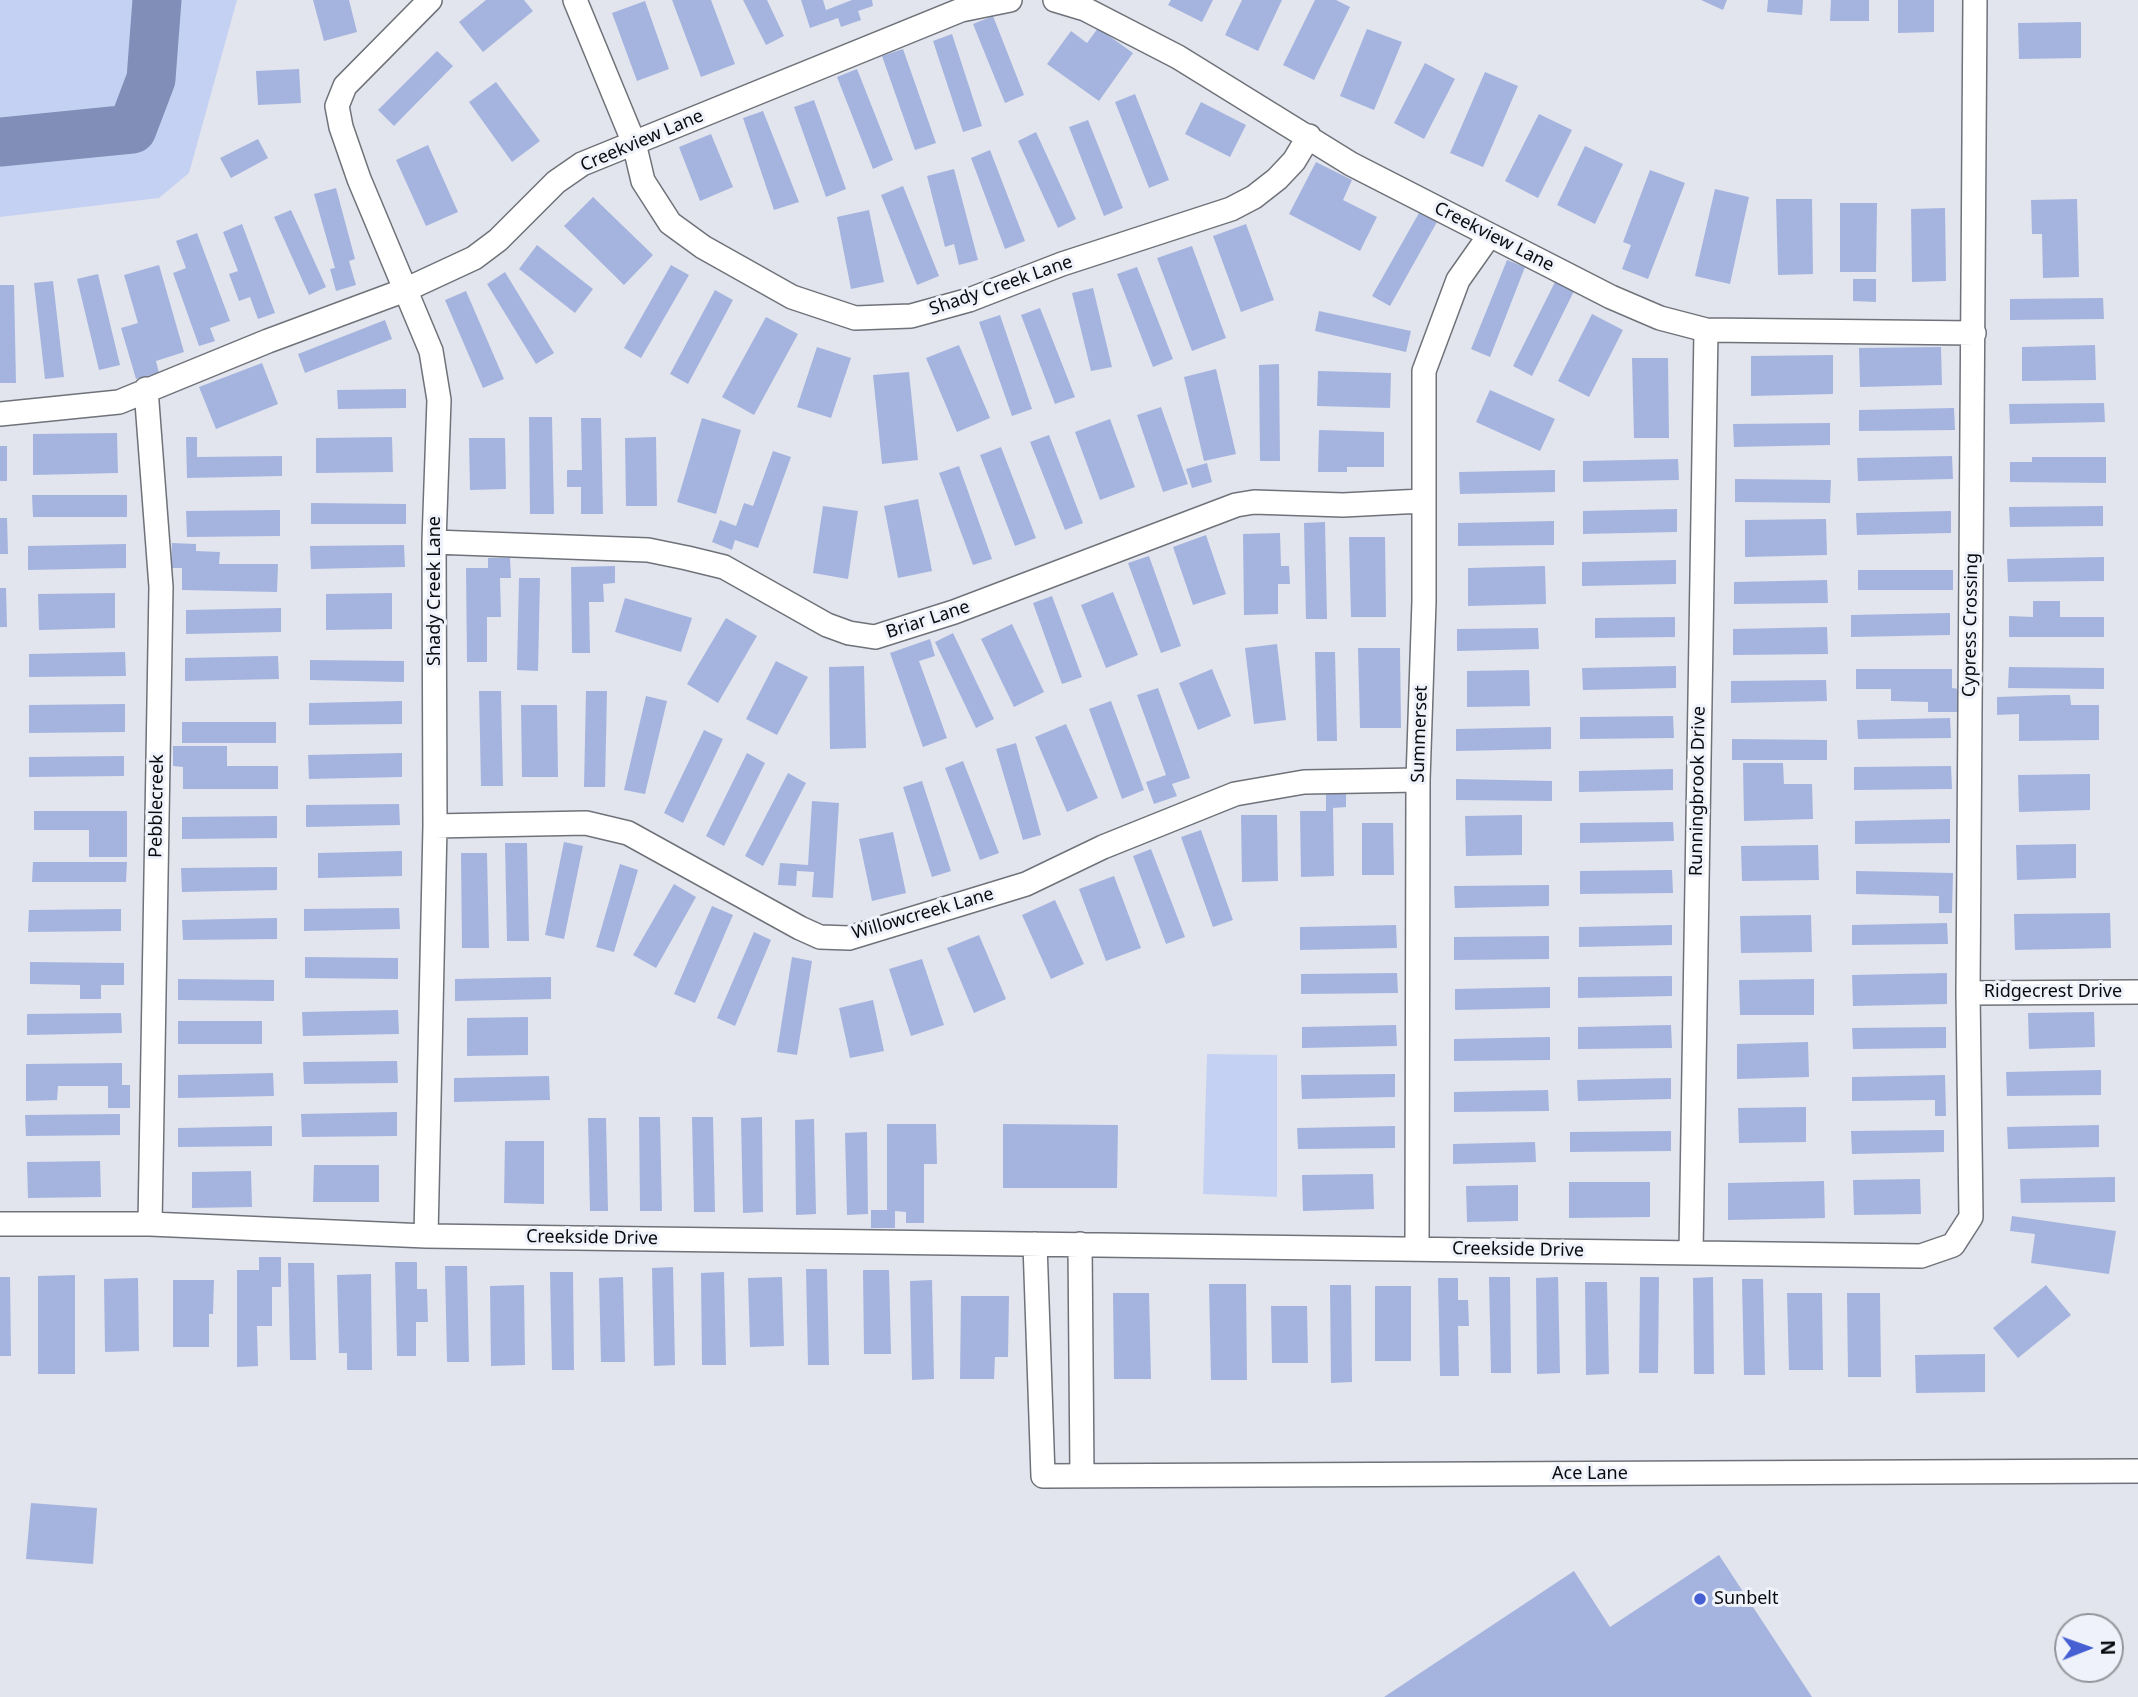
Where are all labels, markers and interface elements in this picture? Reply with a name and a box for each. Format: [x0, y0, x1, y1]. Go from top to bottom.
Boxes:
street label: Creekview Lane [577, 105, 707, 177]
street label: Creekview Lane [1430, 198, 1558, 276]
street label: Shady Creek Lane [927, 251, 1075, 321]
street label: Shady Creek Lane [424, 516, 446, 666]
street label: Cypress Crossing [1959, 553, 1983, 697]
street label: Briar Lane [883, 596, 973, 644]
street label: Summerset [1408, 685, 1432, 783]
street label: Runningbrook Drive [1686, 706, 1710, 876]
street label: Pebblecreek [145, 754, 169, 858]
street label: Willowcreek Lane [850, 883, 996, 945]
street label: Ridgecrest Drive [1984, 981, 2122, 1003]
street label: Creekside Drive [526, 1226, 658, 1250]
street label: Creekside Drive [1452, 1238, 1584, 1262]
street label: Ace Lane [1552, 1463, 1628, 1485]
place label: Sunbelt [1714, 1588, 1778, 1610]
marker: Sunbelt [1692, 1591, 1708, 1607]
north arrow [2054, 1613, 2124, 1683]
text: N [2095, 1640, 2121, 1656]

